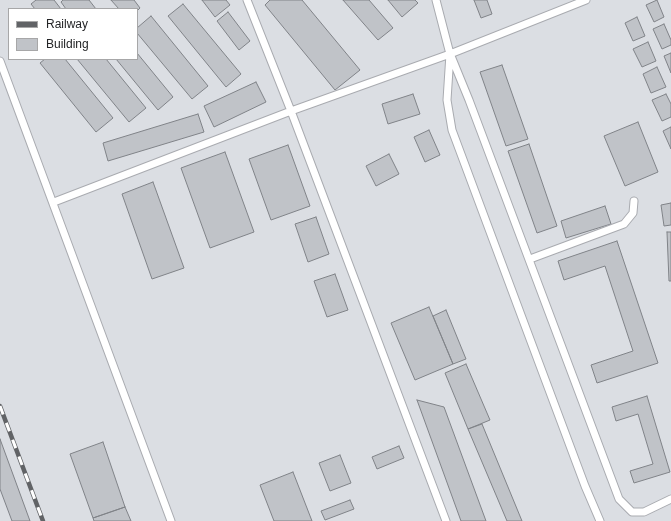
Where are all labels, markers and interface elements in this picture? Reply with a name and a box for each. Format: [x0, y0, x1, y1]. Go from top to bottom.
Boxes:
legend [8, 8, 138, 60]
text: Railway [46, 17, 88, 31]
text: Building [46, 37, 89, 51]

